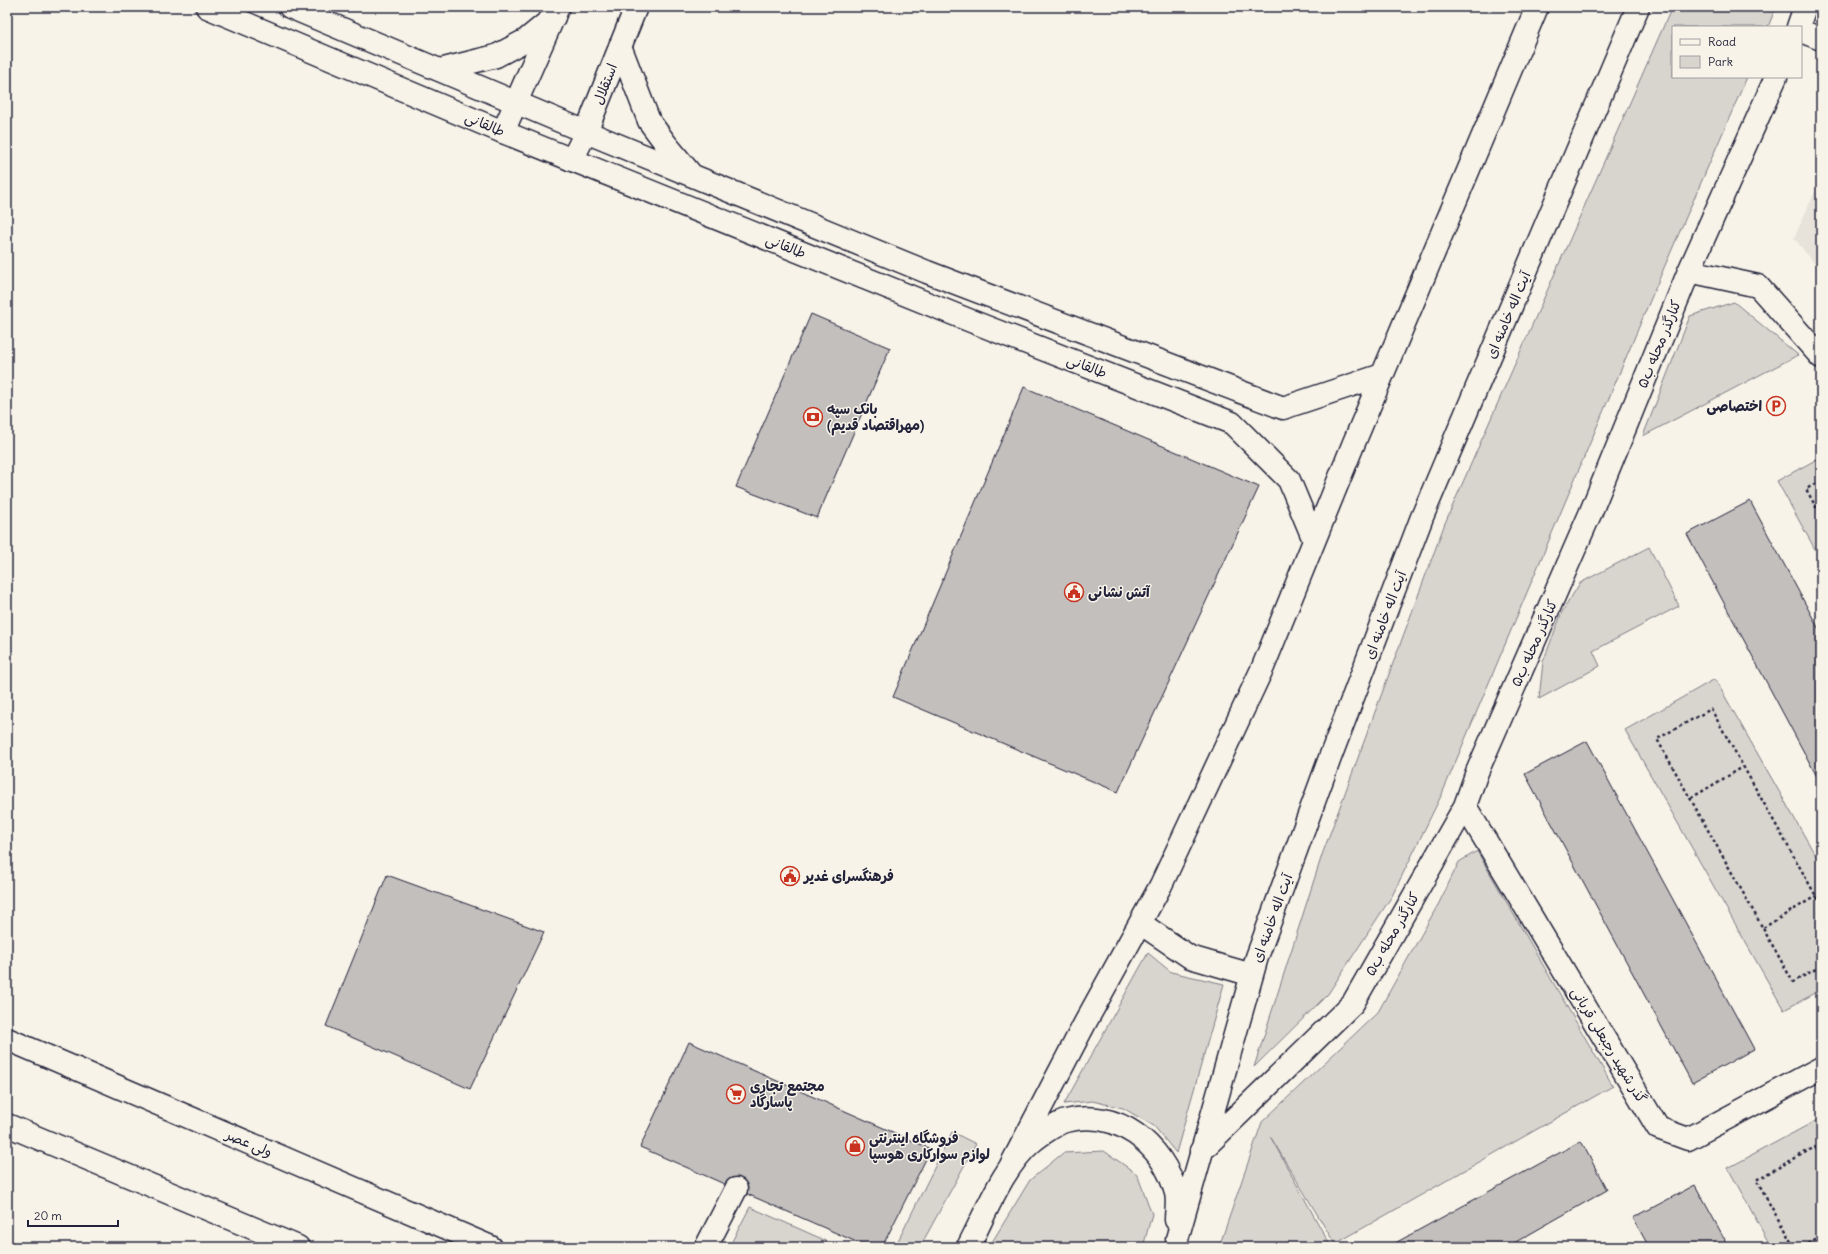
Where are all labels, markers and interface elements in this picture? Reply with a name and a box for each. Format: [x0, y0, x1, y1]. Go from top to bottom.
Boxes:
legend [1672, 26, 1802, 78]
text: Road [1708, 34, 1736, 49]
text: Park [1708, 54, 1733, 69]
street label: استقلال [589, 61, 621, 107]
street label: طالقانی [462, 108, 508, 140]
street label: طالقانی [763, 230, 809, 262]
street label: آیت اله خامنه ای [1482, 268, 1535, 361]
street label: کنارگذر محله ب۵ [1633, 297, 1685, 391]
street label: طالقانی [1064, 350, 1110, 382]
parking icon: اختصاصی [1765, 395, 1787, 417]
place label: اختصاصی [1707, 397, 1762, 415]
place label: بانک سپه (مهراقتصاد قدیم) [827, 400, 924, 436]
bank icon: بانک سپه (مهراقتصاد قدیم) [802, 406, 824, 428]
street label: آیت اله خامنه ای [1360, 568, 1410, 662]
public building icon: آتش نشانی [1063, 581, 1085, 603]
place label: آتش نشانی [1088, 583, 1151, 601]
street label: کنارگذر محله ب۵ [1507, 597, 1561, 689]
public building icon: فرهنگسرای غدیر [779, 865, 801, 887]
place label: فرهنگسرای غدیر [802, 867, 894, 885]
street label: آیت اله خامنه ای [1248, 871, 1297, 965]
street label: کنارگذر محله ب۵ [1361, 889, 1423, 979]
street label: گذر شهید رجبعلی قربانی [1567, 984, 1651, 1106]
place label: مجتمع تجاری پاسارگاد [750, 1077, 825, 1111]
supermarket icon: مجتمع تجاری پاسارگاد [725, 1083, 747, 1105]
street label: ولی عصر [222, 1125, 275, 1161]
place label: فروشگاه اینترنتی لوازم سوارکاری هوسپا [869, 1129, 990, 1165]
shop icon: فروشگاه اینترنتی لوازم سوارکاری هوسپا [844, 1135, 866, 1157]
scale bar [28, 1202, 118, 1228]
text: 20 m [34, 1208, 62, 1223]

